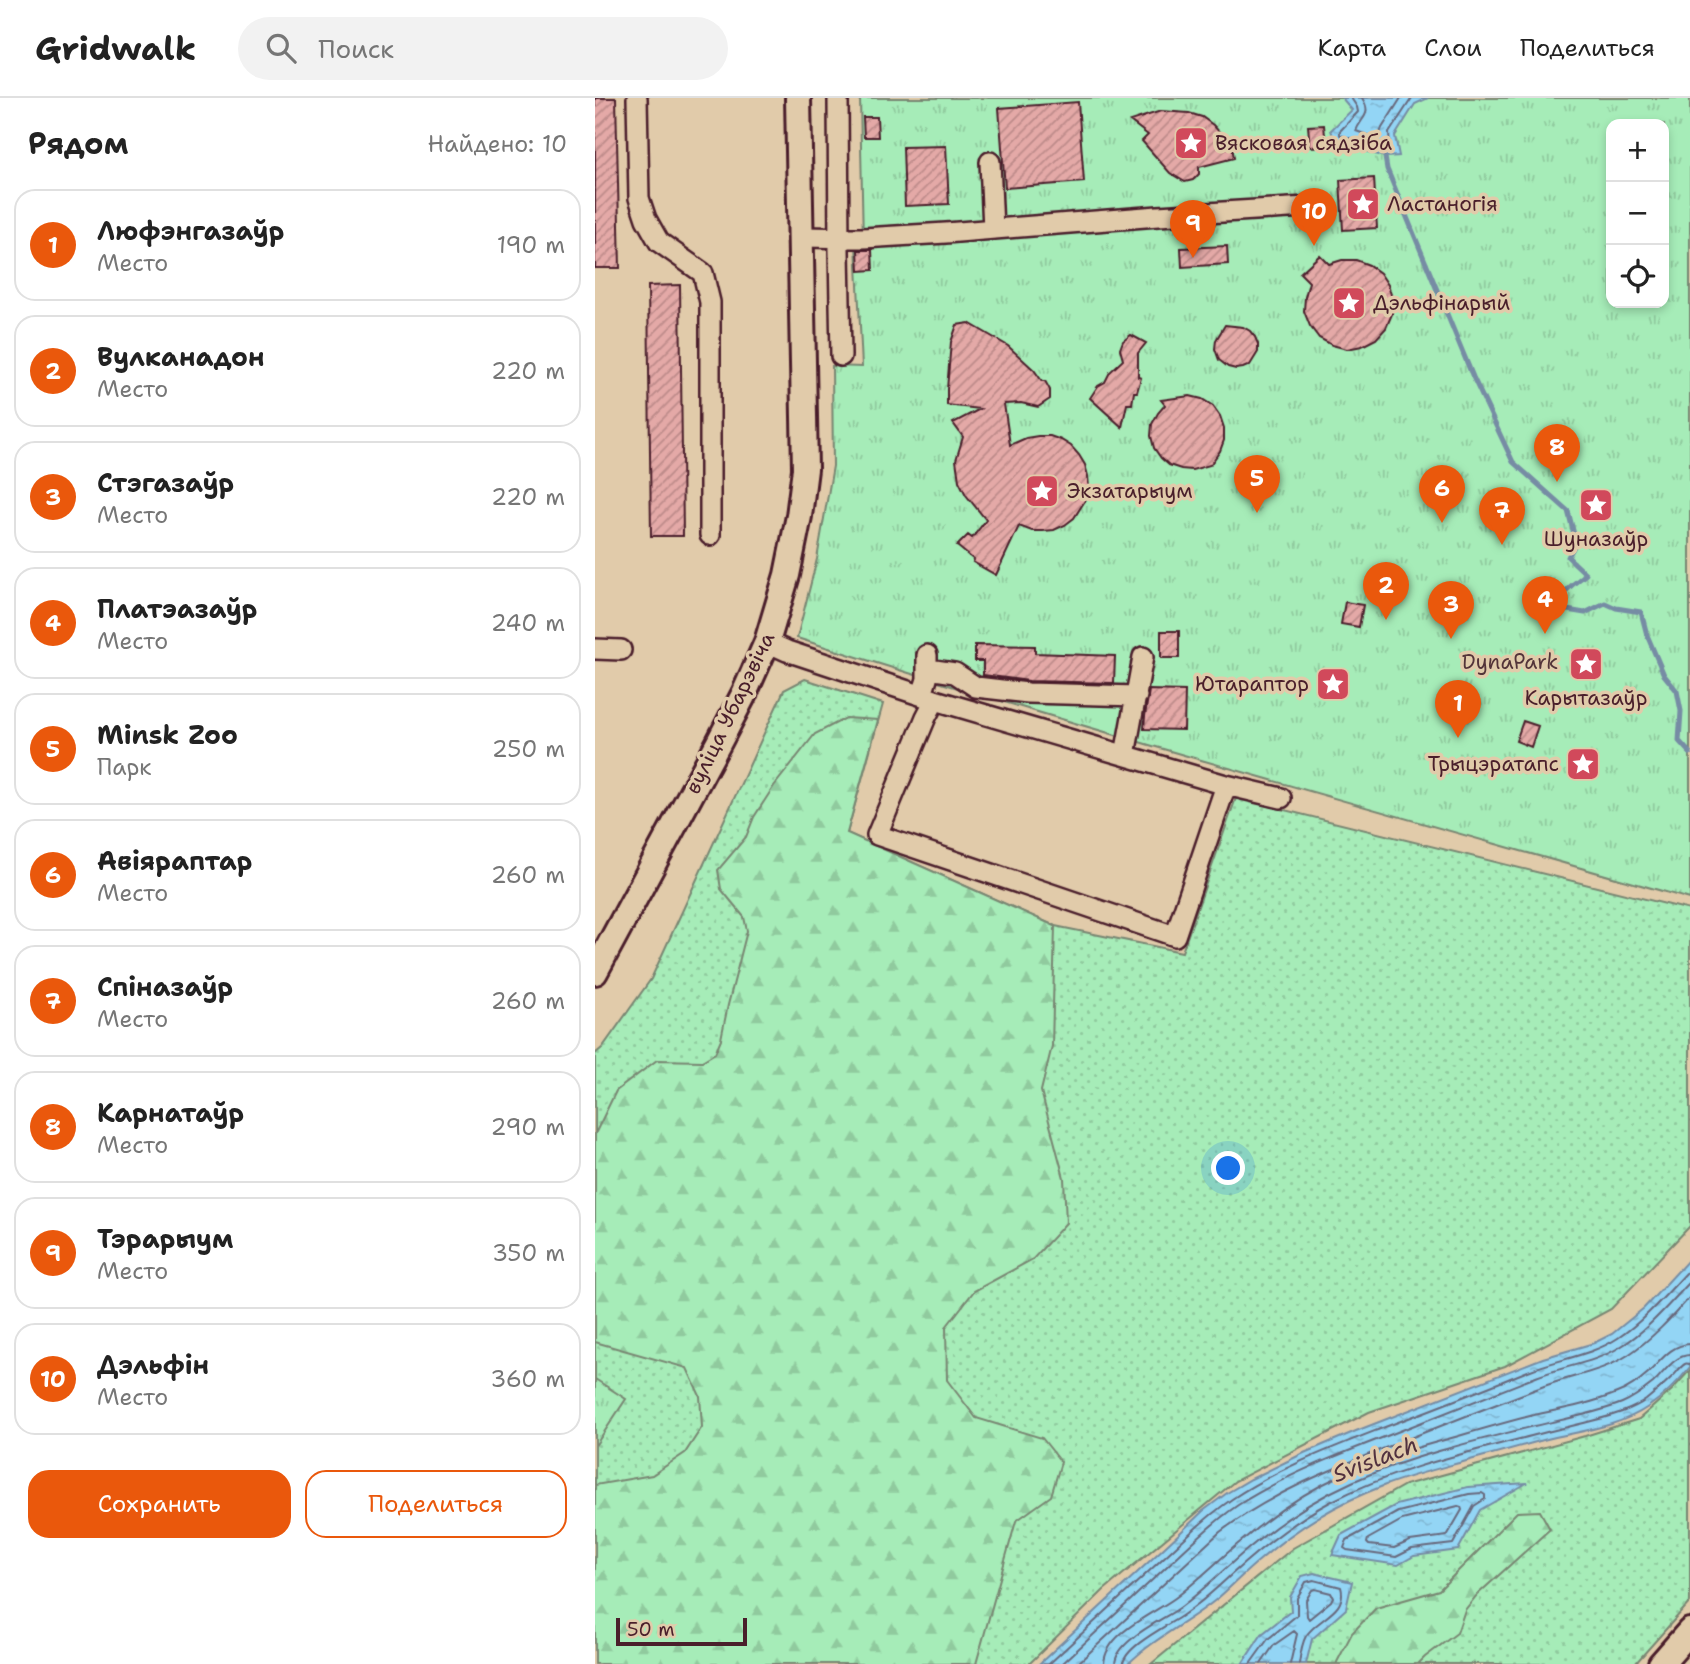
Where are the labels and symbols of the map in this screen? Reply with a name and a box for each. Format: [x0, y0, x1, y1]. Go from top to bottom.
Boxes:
place icon: Вясковая сядзіба [1172, 124, 1210, 162]
place label: Вясковая сядзіба [1215, 129, 1392, 157]
place icon: Ластаногія [1344, 185, 1382, 223]
pin: 10 [1291, 188, 1337, 246]
place label: Ластаногія [1387, 190, 1498, 218]
pin: 9 [1170, 200, 1216, 258]
place icon: Дэльфінарый [1330, 284, 1368, 322]
place label: Дэльфінарый [1373, 289, 1510, 317]
pin: 8 [1534, 424, 1580, 482]
pin: 5 [1234, 455, 1280, 513]
pin: 6 [1419, 465, 1465, 523]
place icon: Экзатарыум [1023, 472, 1061, 510]
place label: Экзатарыум [1067, 477, 1193, 505]
place icon: Шуназаўр [1577, 486, 1615, 524]
pin: 7 [1479, 487, 1525, 545]
place label: Шуназаўр [1544, 525, 1648, 553]
pin: 2 [1363, 562, 1409, 620]
pin: 4 [1522, 576, 1568, 634]
pin: 3 [1428, 581, 1474, 639]
street label: вуліца Убарэвіча [679, 627, 781, 799]
place icon: Карытазаўр [1567, 645, 1605, 683]
park label: DynaPark [1462, 648, 1558, 676]
place icon: Ютараптор [1314, 665, 1352, 703]
place label: Ютараптор [1195, 670, 1309, 698]
pin: 1 [1435, 680, 1481, 738]
place label: Карытазаўр [1525, 684, 1647, 712]
place icon: Трыцэратапс [1564, 745, 1602, 783]
place label: Трыцэратапс [1427, 750, 1559, 778]
your location [1211, 1151, 1245, 1185]
water label: Svislach [1328, 1429, 1422, 1489]
scale bar [616, 1615, 747, 1647]

